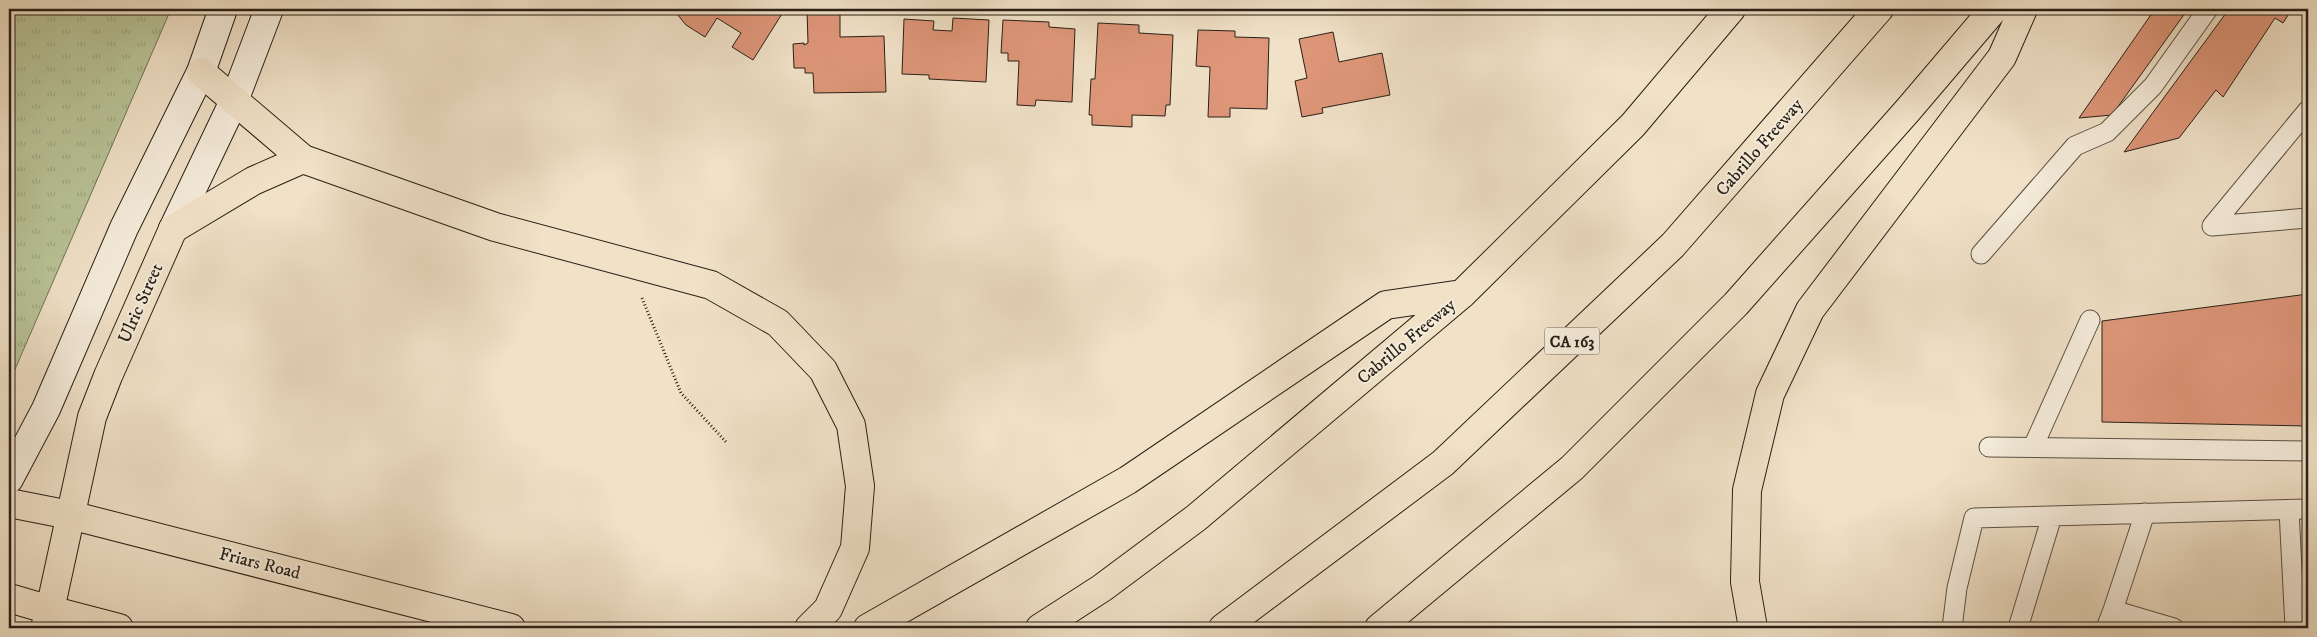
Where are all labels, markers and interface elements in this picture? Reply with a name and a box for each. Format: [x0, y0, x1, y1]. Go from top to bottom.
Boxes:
street label: Cabrillo Freeway [1711, 94, 1808, 201]
street label: Ulric Street [114, 260, 168, 347]
street label: Cabrillo Freeway [1353, 294, 1461, 389]
road number: CA 163 [1544, 328, 1600, 354]
street label: Friars Road [217, 543, 303, 585]

